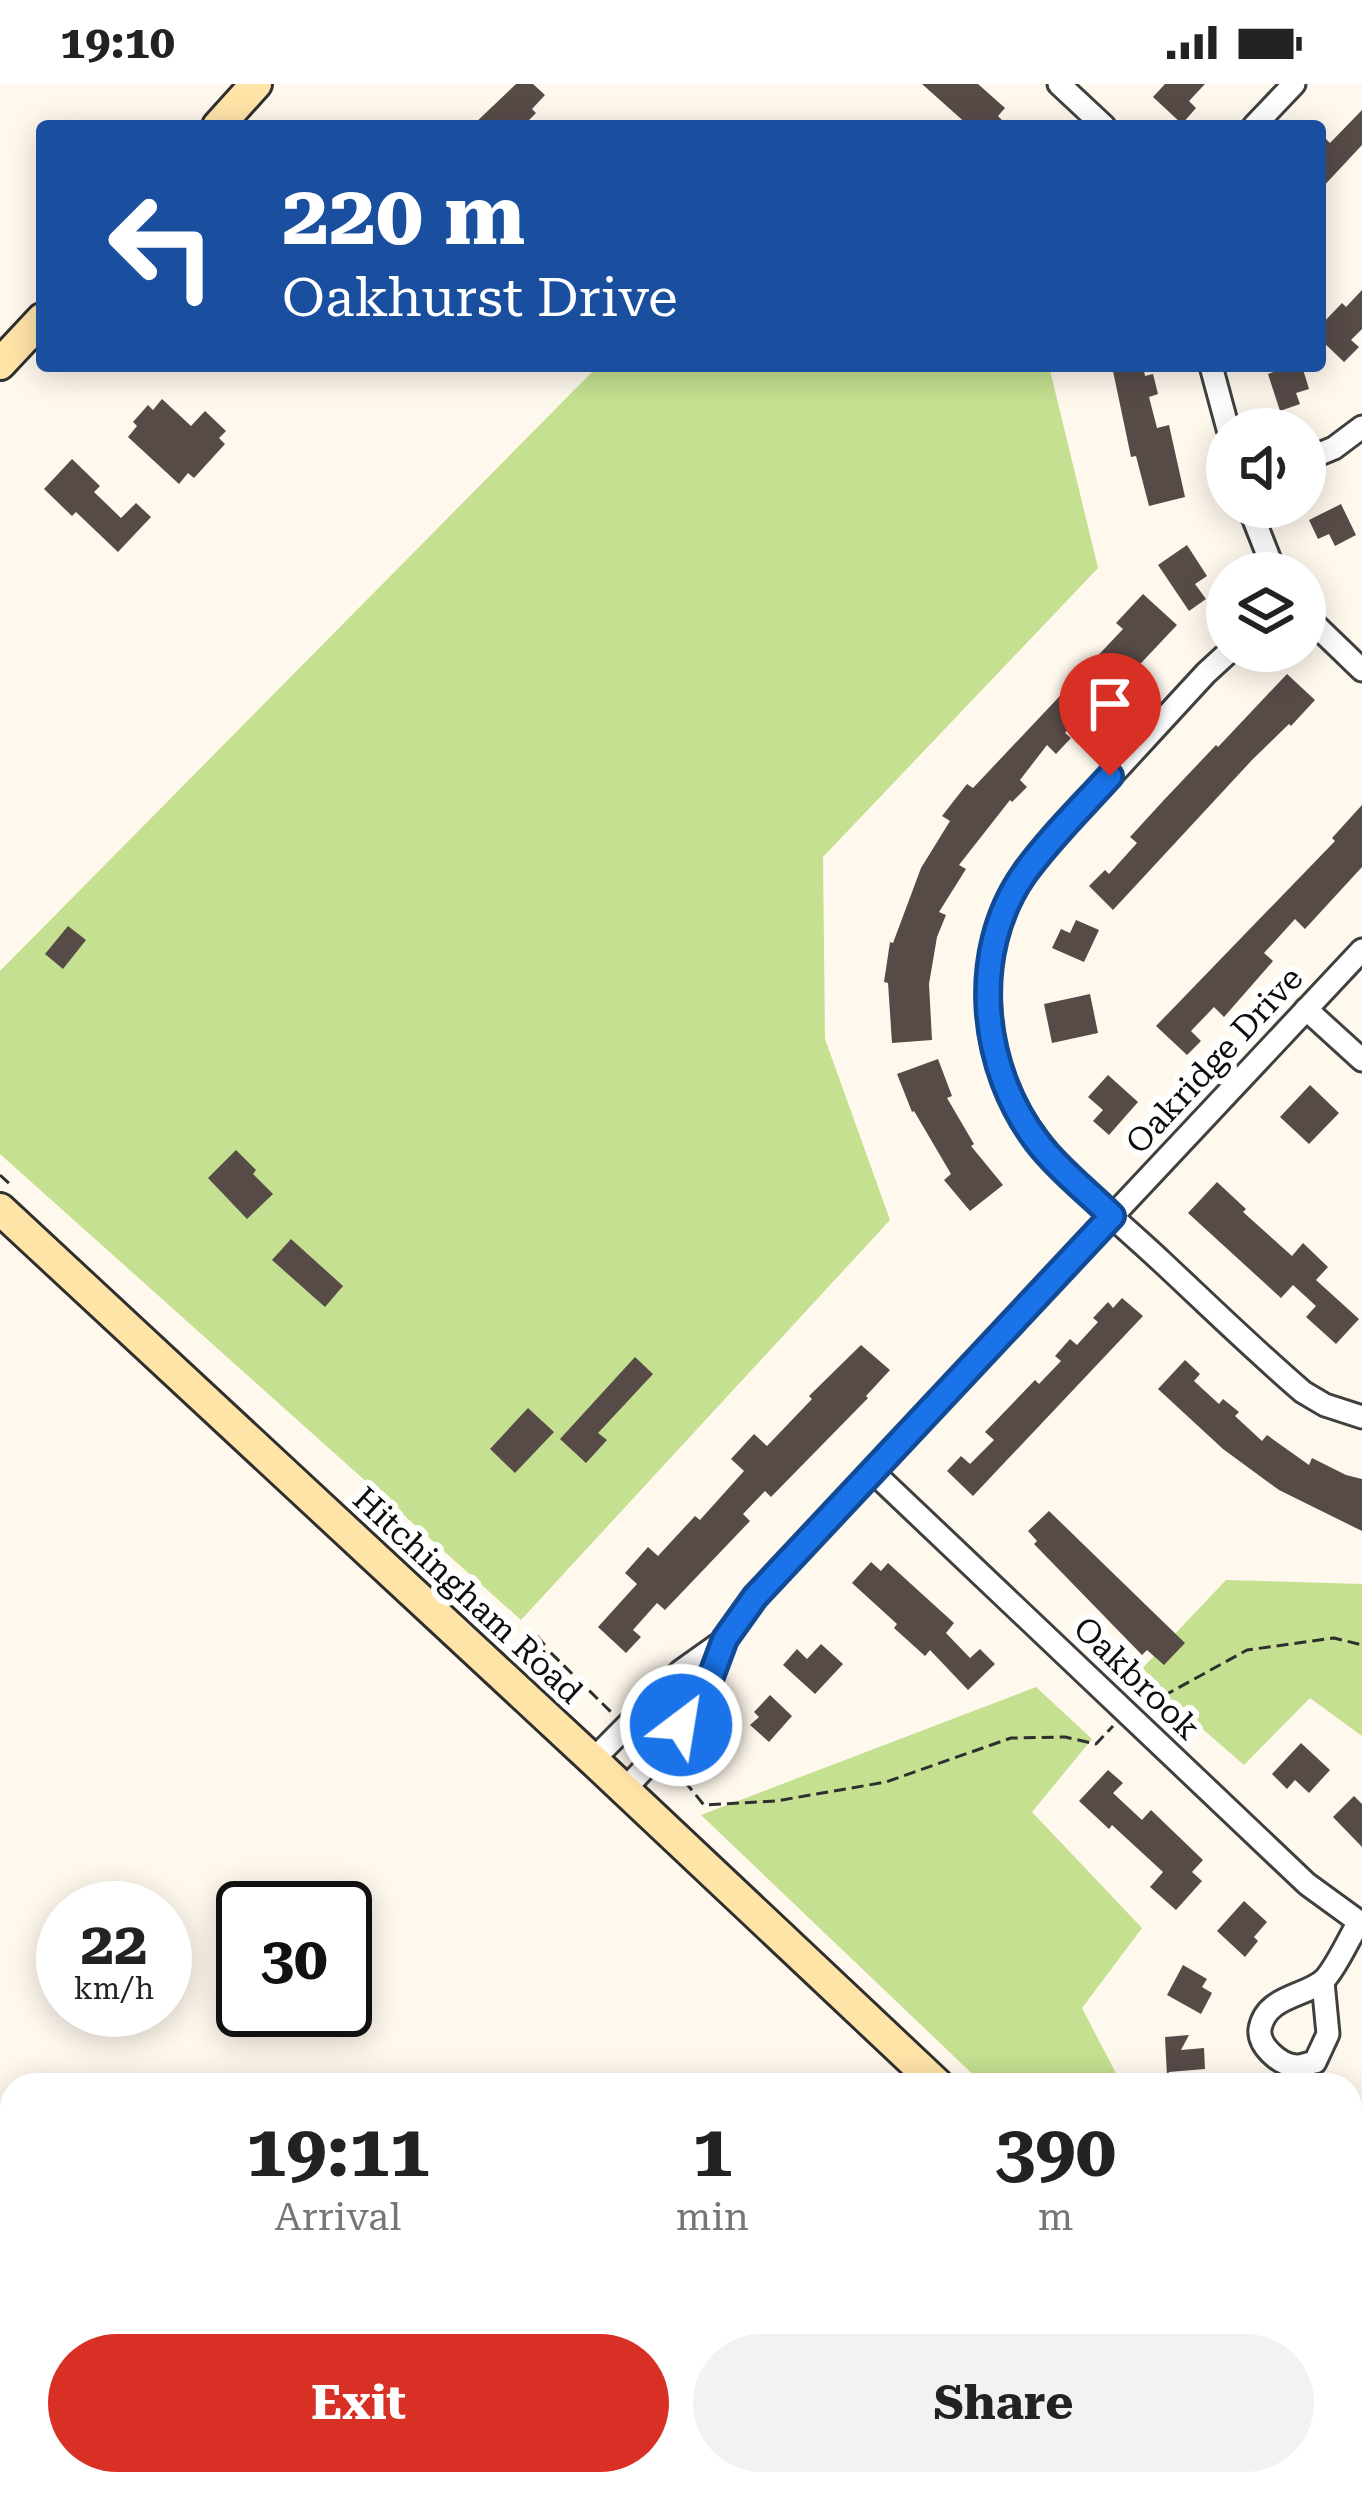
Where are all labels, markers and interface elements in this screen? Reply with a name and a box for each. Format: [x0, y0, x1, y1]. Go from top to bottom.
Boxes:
text: 19:10 [60, 16, 175, 69]
text: 220 m [282, 166, 525, 264]
icon: left [84, 168, 240, 324]
text: Oakhurst Drive [282, 266, 678, 329]
map controls [1206, 408, 1326, 672]
button: sound [1206, 408, 1326, 528]
button: layers [1206, 552, 1326, 672]
pin [1059, 653, 1161, 776]
icon: arrive [1077, 671, 1143, 737]
street label: Oakridge Drive [1118, 959, 1310, 1161]
street label: Hitchingham Road [345, 1479, 591, 1711]
street label: Oakbrook [1066, 1608, 1208, 1748]
position arrow [618, 1662, 744, 1788]
speed limit sign: 30 [216, 1881, 372, 2037]
text: 22 [80, 1908, 148, 1979]
text: km/h [74, 1971, 154, 2006]
text: 19:11 [246, 2109, 430, 2194]
text: 1 [692, 2109, 733, 2194]
text: 390 [995, 2109, 1116, 2194]
text: Arrival [275, 2194, 401, 2240]
text: min [676, 2194, 749, 2240]
text: m [1038, 2194, 1073, 2240]
button: Exit [48, 2334, 669, 2472]
button: Share [693, 2334, 1314, 2472]

